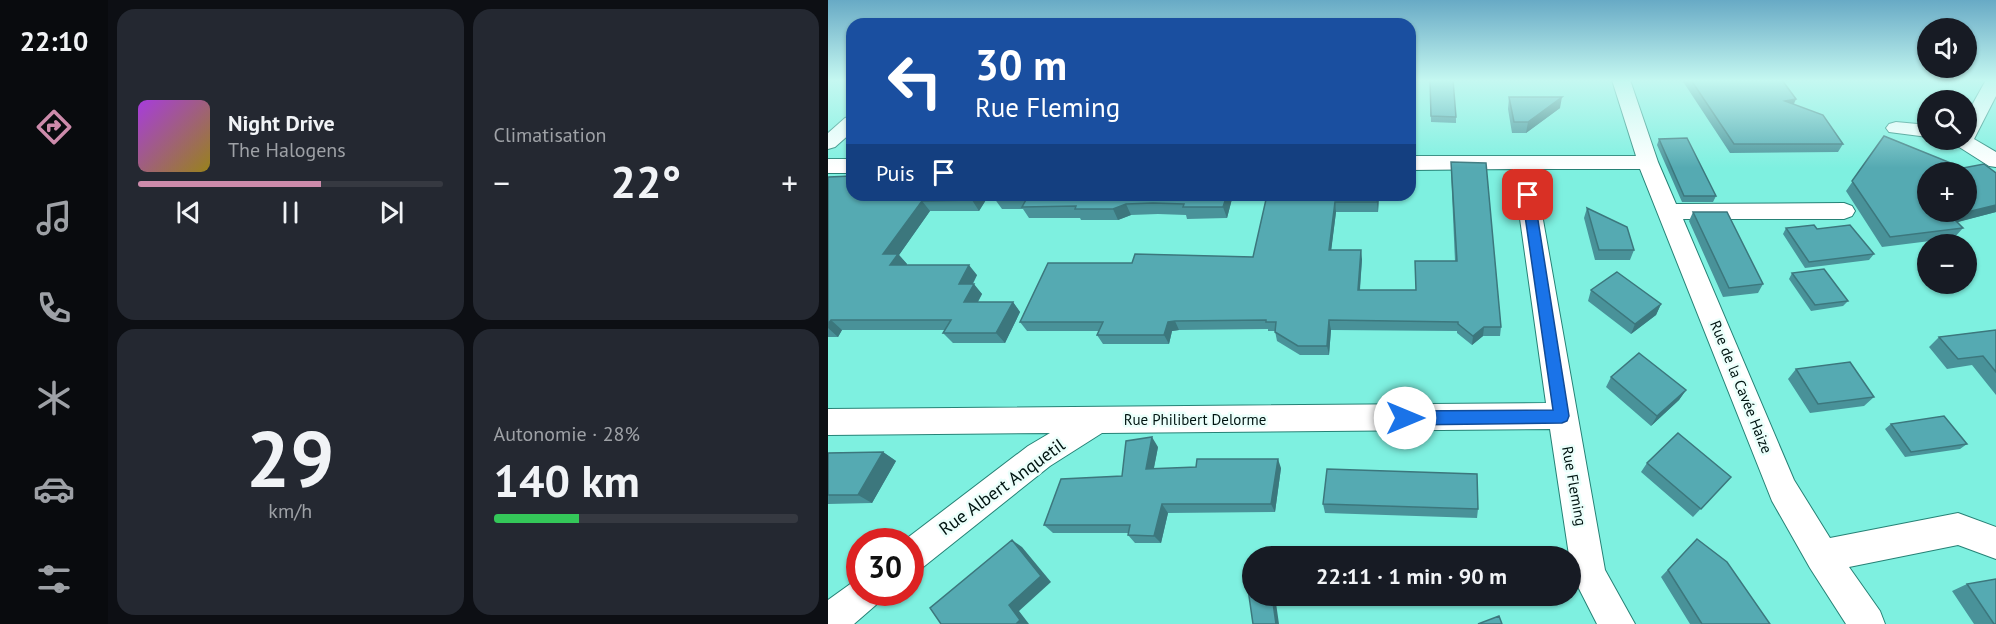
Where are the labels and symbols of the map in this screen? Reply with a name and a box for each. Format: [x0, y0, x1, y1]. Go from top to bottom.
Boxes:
pin [1502, 169, 1553, 220]
street label: Rue de la Cavée Haize [1706, 318, 1777, 456]
position arrow [1373, 386, 1437, 450]
street label: Rue Philibert Delorme [1124, 410, 1266, 429]
street label: Rue Albert Anquetil [934, 433, 1070, 540]
street label: Rue Fleming [1558, 445, 1591, 527]
speed limit sign: 30 [846, 528, 924, 606]

